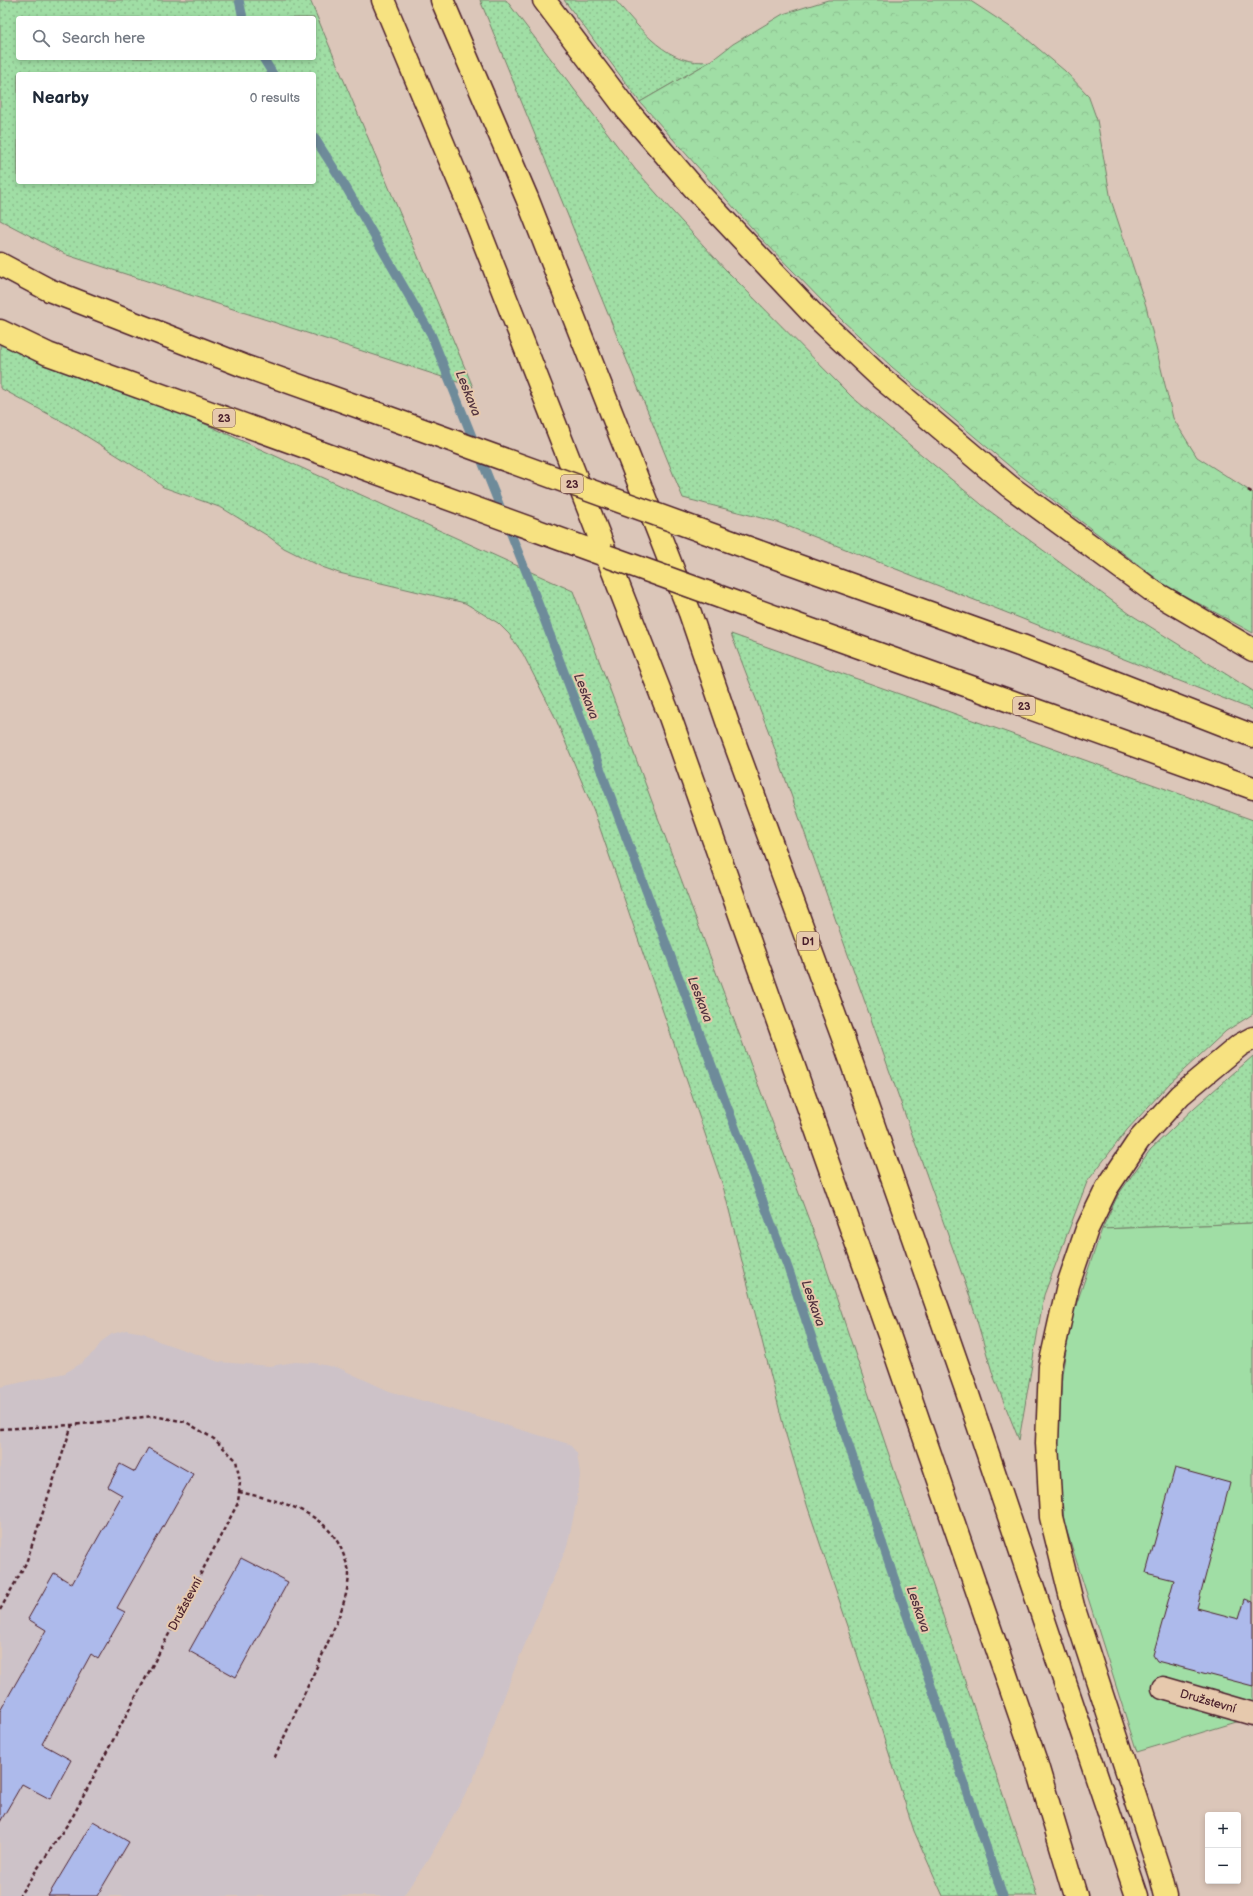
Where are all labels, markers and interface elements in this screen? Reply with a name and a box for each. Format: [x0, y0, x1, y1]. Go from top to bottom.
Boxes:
search box [16, 16, 316, 60]
icon: search [30, 27, 52, 49]
text: Search here [62, 29, 145, 48]
text: Nearby [32, 88, 89, 108]
text: 0 results [250, 90, 300, 106]
water label: Leskava [452, 368, 484, 419]
road number: 23 [213, 409, 235, 427]
road number: 23 [561, 475, 583, 493]
water label: Leskava [570, 671, 602, 722]
road number: 23 [1013, 697, 1035, 715]
road number: D1 [797, 932, 819, 950]
water label: Leskava [684, 974, 716, 1025]
water label: Leskava [798, 1278, 828, 1329]
street label: Družstevní [165, 1575, 206, 1633]
water label: Leskava [903, 1584, 933, 1635]
street label: Družstevní [1178, 1686, 1238, 1717]
map controls [1205, 1812, 1241, 1884]
button: + [1205, 1812, 1241, 1848]
button: − [1205, 1848, 1241, 1884]

